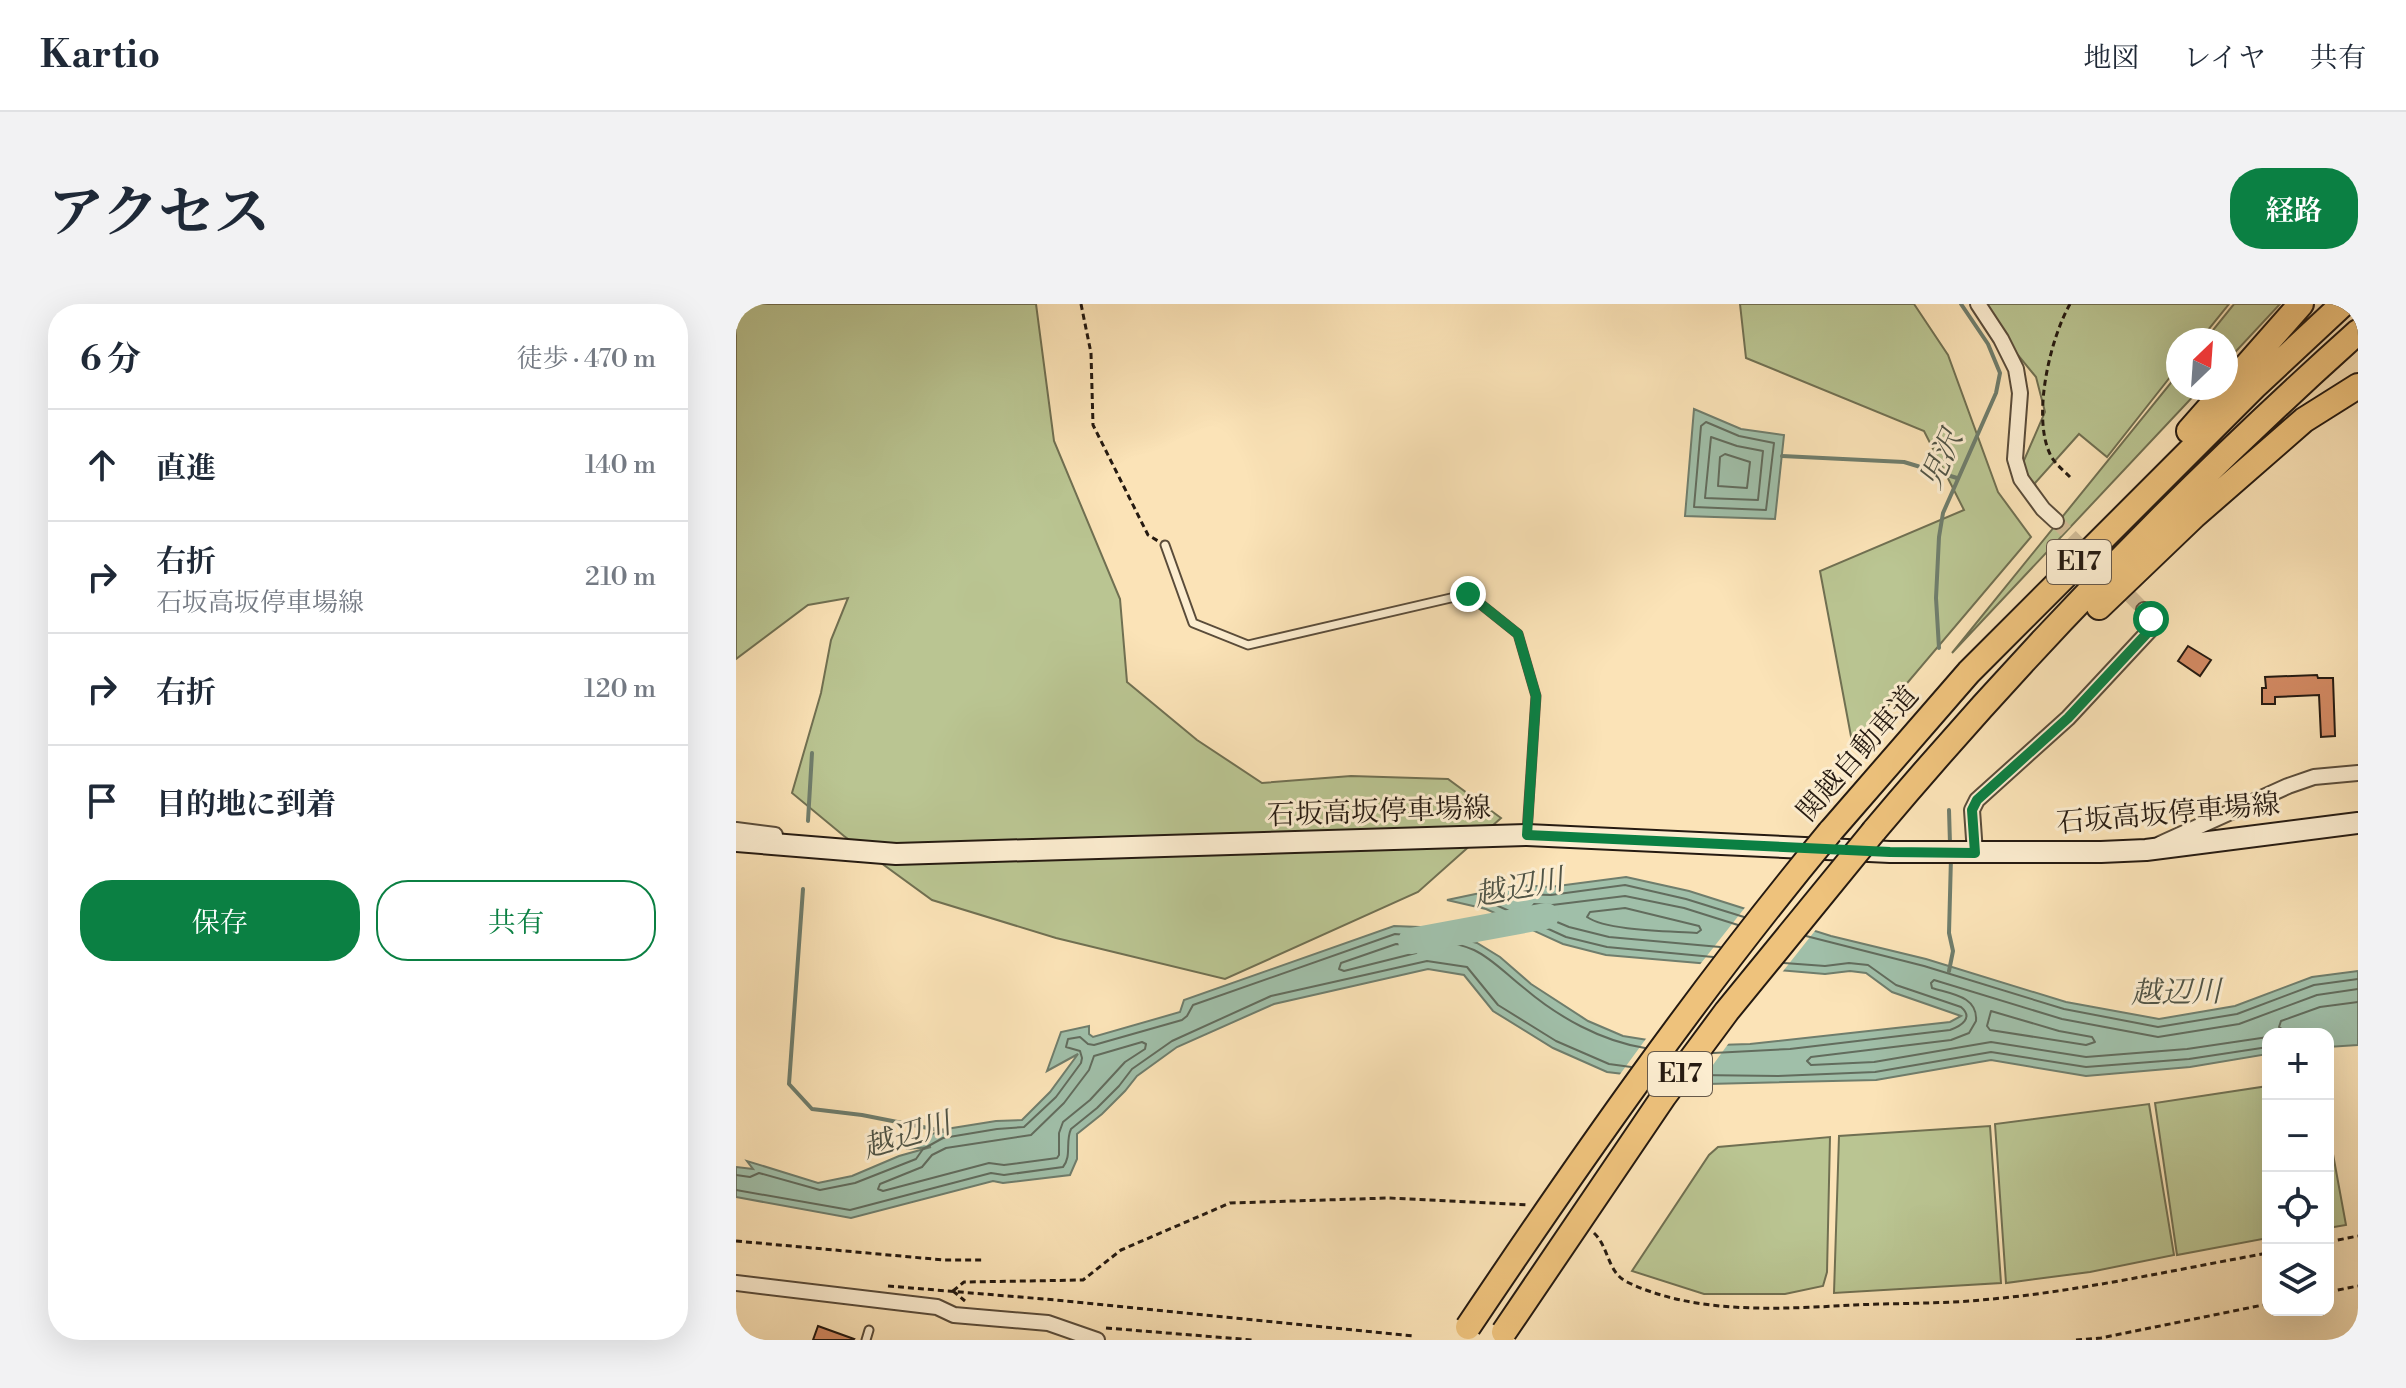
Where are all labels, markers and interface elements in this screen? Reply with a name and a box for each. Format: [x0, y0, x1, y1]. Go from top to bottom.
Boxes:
text: Kartio [40, 32, 160, 79]
text: 地図 [2083, 41, 2139, 76]
text: レイヤ [2183, 41, 2266, 76]
text: 共有 [2310, 41, 2366, 76]
button: 経路 [2230, 168, 2358, 249]
text: アクセス [48, 179, 270, 249]
north arrow [2166, 328, 2238, 400]
text: 6 分 [80, 339, 141, 381]
text: 徒歩 · 470 m [517, 343, 656, 375]
water label: 児沢 [1912, 421, 1973, 495]
icon: ahead [80, 443, 124, 487]
text: 140 m [585, 449, 656, 481]
text: 直進 [156, 450, 216, 488]
road number: E17 [2047, 540, 2111, 584]
text: 右折 [156, 543, 216, 581]
icon: right [80, 555, 124, 599]
text: 210 m [585, 561, 656, 593]
route end [1450, 576, 1486, 612]
text: 石坂高坂停車場線 [156, 587, 364, 619]
route start [2133, 601, 2169, 637]
icon: right [80, 667, 124, 711]
text: 120 m [584, 673, 656, 705]
text: 右折 [156, 674, 216, 712]
street label: 関越自動車道 [1790, 679, 1926, 829]
icon: arrive [80, 779, 124, 823]
text: 目的地に到着 [156, 786, 336, 824]
street label: 石坂高坂停車場線 [2055, 787, 2281, 841]
street label: 石坂高坂停車場線 [1266, 791, 1492, 833]
water label: 越辺川 [1471, 860, 1570, 915]
button: 保存 [80, 880, 360, 961]
button: 共有 [376, 880, 656, 961]
water label: 越辺川 [2131, 973, 2224, 1013]
map controls [2262, 1028, 2334, 1316]
button: + [2262, 1028, 2334, 1100]
road number: E17 [1648, 1052, 1712, 1096]
button: − [2262, 1100, 2334, 1172]
water label: 越辺川 [858, 1104, 958, 1167]
button: locate [2262, 1172, 2334, 1244]
button: layers [2262, 1244, 2334, 1316]

